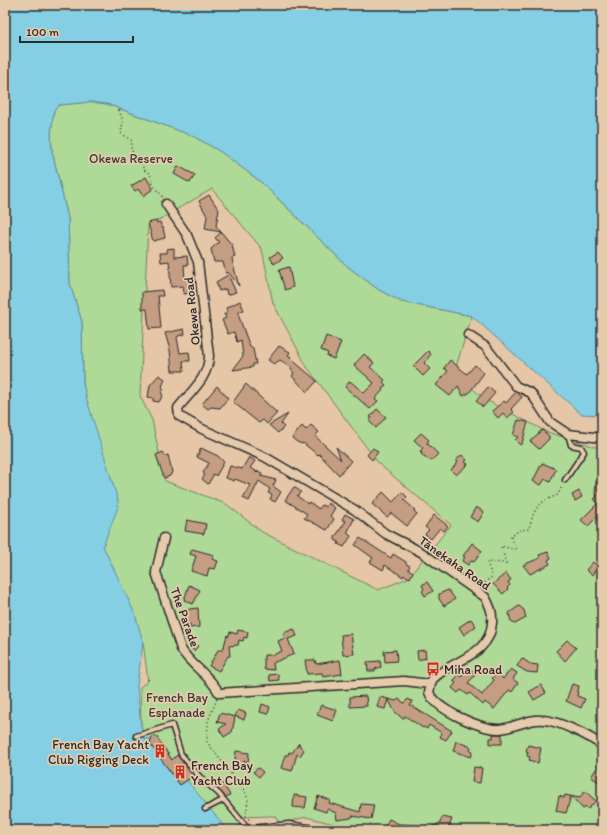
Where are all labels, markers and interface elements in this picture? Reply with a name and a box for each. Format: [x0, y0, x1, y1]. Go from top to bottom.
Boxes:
scale bar [20, 18, 133, 44]
text: 100 m [26, 25, 59, 39]
park label: Okewa Reserve [89, 151, 173, 166]
street label: Okewa Road [181, 276, 203, 346]
street label: Tānekaha Road [416, 533, 494, 593]
street label: The Parade [167, 585, 203, 649]
bus stop icon: Miha Road [425, 661, 441, 677]
place label: Miha Road [444, 662, 502, 677]
park label: French Bay Esplanade [146, 690, 208, 720]
place label: French Bay Yacht Club Rigging Deck [48, 737, 149, 767]
building icon: French Bay Yacht Club Rigging Deck [152, 743, 168, 759]
place label: French Bay Yacht Club [191, 758, 253, 788]
building icon: French Bay Yacht Club [172, 764, 188, 780]

